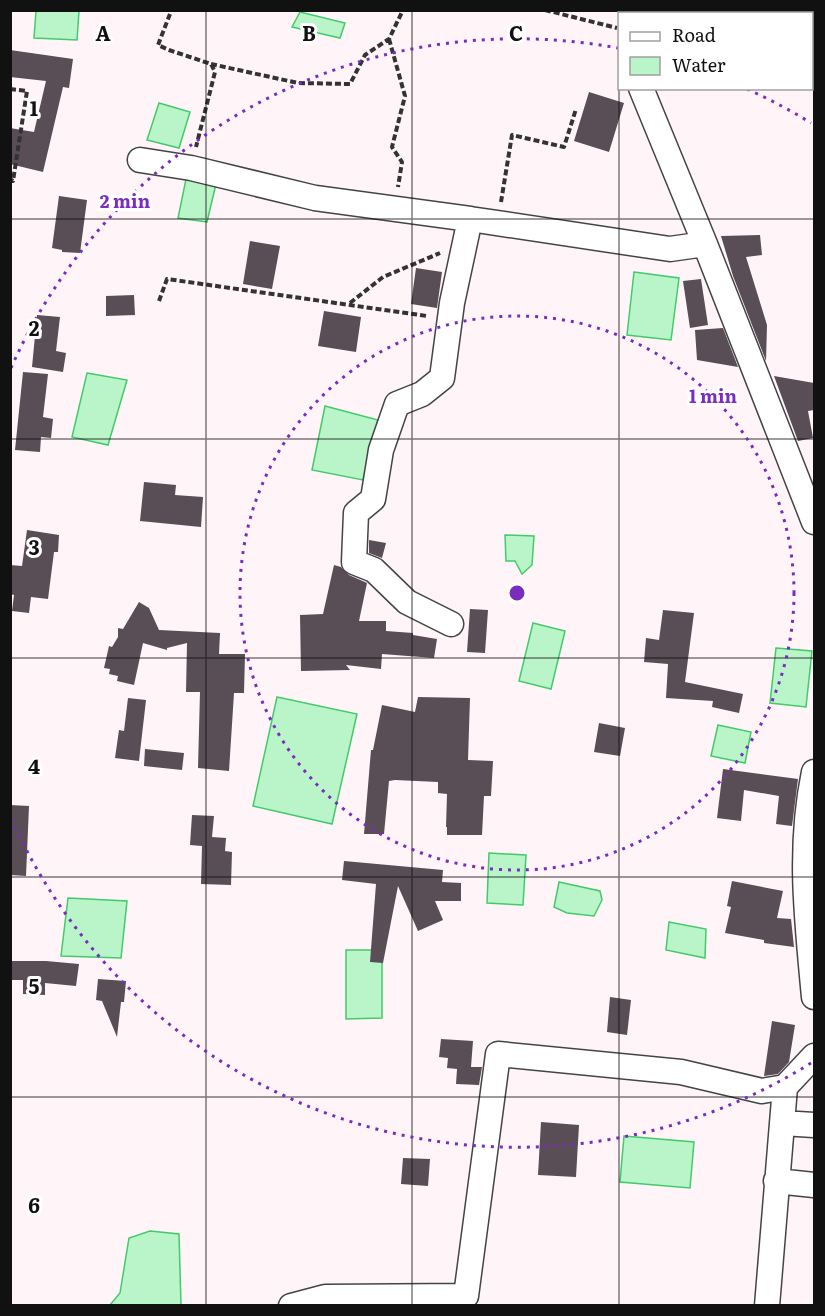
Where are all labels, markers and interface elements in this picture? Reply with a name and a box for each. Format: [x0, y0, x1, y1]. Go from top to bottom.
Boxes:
legend [618, 12, 813, 90]
text: A [95, 17, 111, 47]
text: B [302, 17, 316, 47]
text: C [509, 17, 523, 47]
text: Road [672, 21, 716, 48]
text: Water [672, 51, 726, 78]
text: 1 [30, 92, 38, 122]
text: 2 min [100, 187, 151, 214]
text: 2 [29, 312, 40, 342]
text: 1 min [689, 382, 738, 409]
text: 3 [28, 531, 40, 561]
centre of rings [507, 583, 527, 603]
text: 4 [28, 750, 40, 780]
text: 5 [29, 970, 40, 1000]
text: 6 [28, 1189, 40, 1219]

